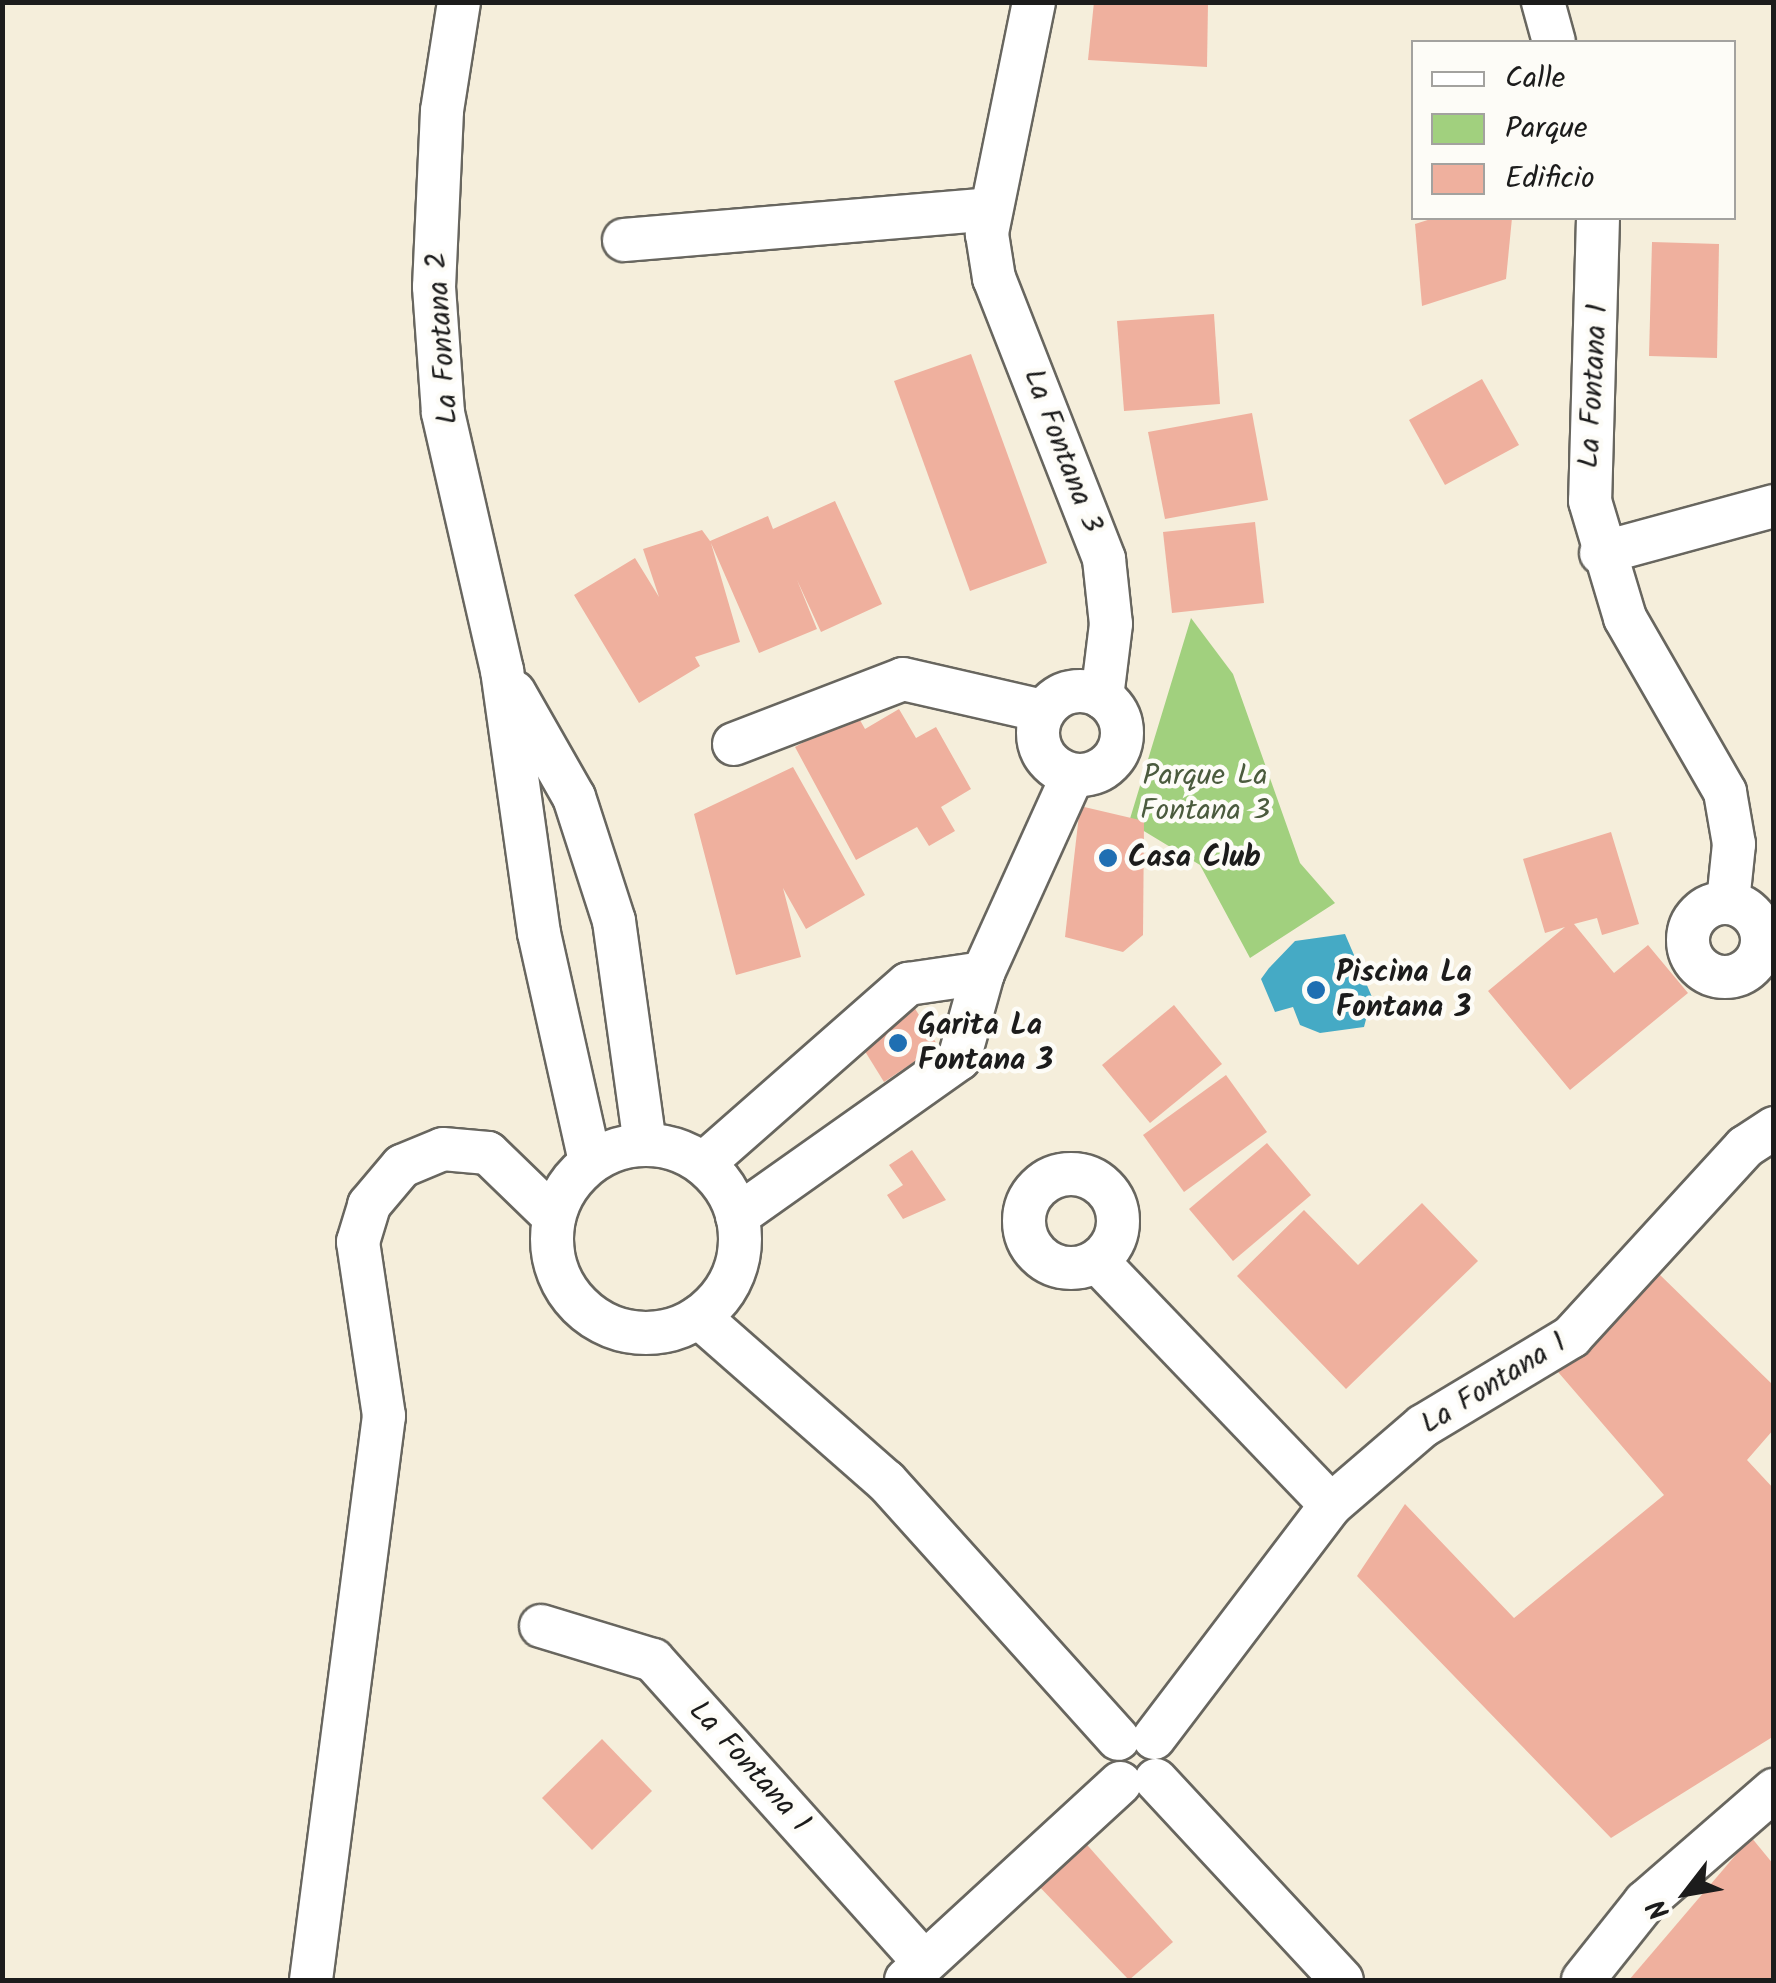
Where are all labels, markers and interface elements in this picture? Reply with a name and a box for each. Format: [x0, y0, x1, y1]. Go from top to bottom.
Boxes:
legend [1411, 40, 1736, 220]
text: Calle [1505, 55, 1565, 103]
text: Parque [1505, 105, 1587, 153]
text: Edificio [1505, 155, 1595, 203]
street label: La Fontana 2 [419, 250, 467, 426]
street label: La Fontana 1 [1572, 303, 1616, 469]
street label: La Fontana 3 [1014, 364, 1110, 538]
park label: Parque La Fontana 3 [1140, 758, 1270, 828]
place label: Casa Club [1128, 840, 1261, 876]
marker: Casa Club [1097, 847, 1119, 869]
place label: Piscina La Fontana 3 [1336, 955, 1472, 1026]
marker: Piscina La Fontana 3 [1305, 979, 1327, 1001]
place label: Garita La Fontana 3 [918, 1008, 1053, 1078]
marker: Garita La Fontana 3 [887, 1032, 909, 1054]
street label: La Fontana 1 [1415, 1325, 1573, 1443]
street label: La Fontana 1 [680, 1694, 818, 1840]
north arrow [1636, 1843, 1736, 1943]
text: N [1636, 1890, 1684, 1928]

